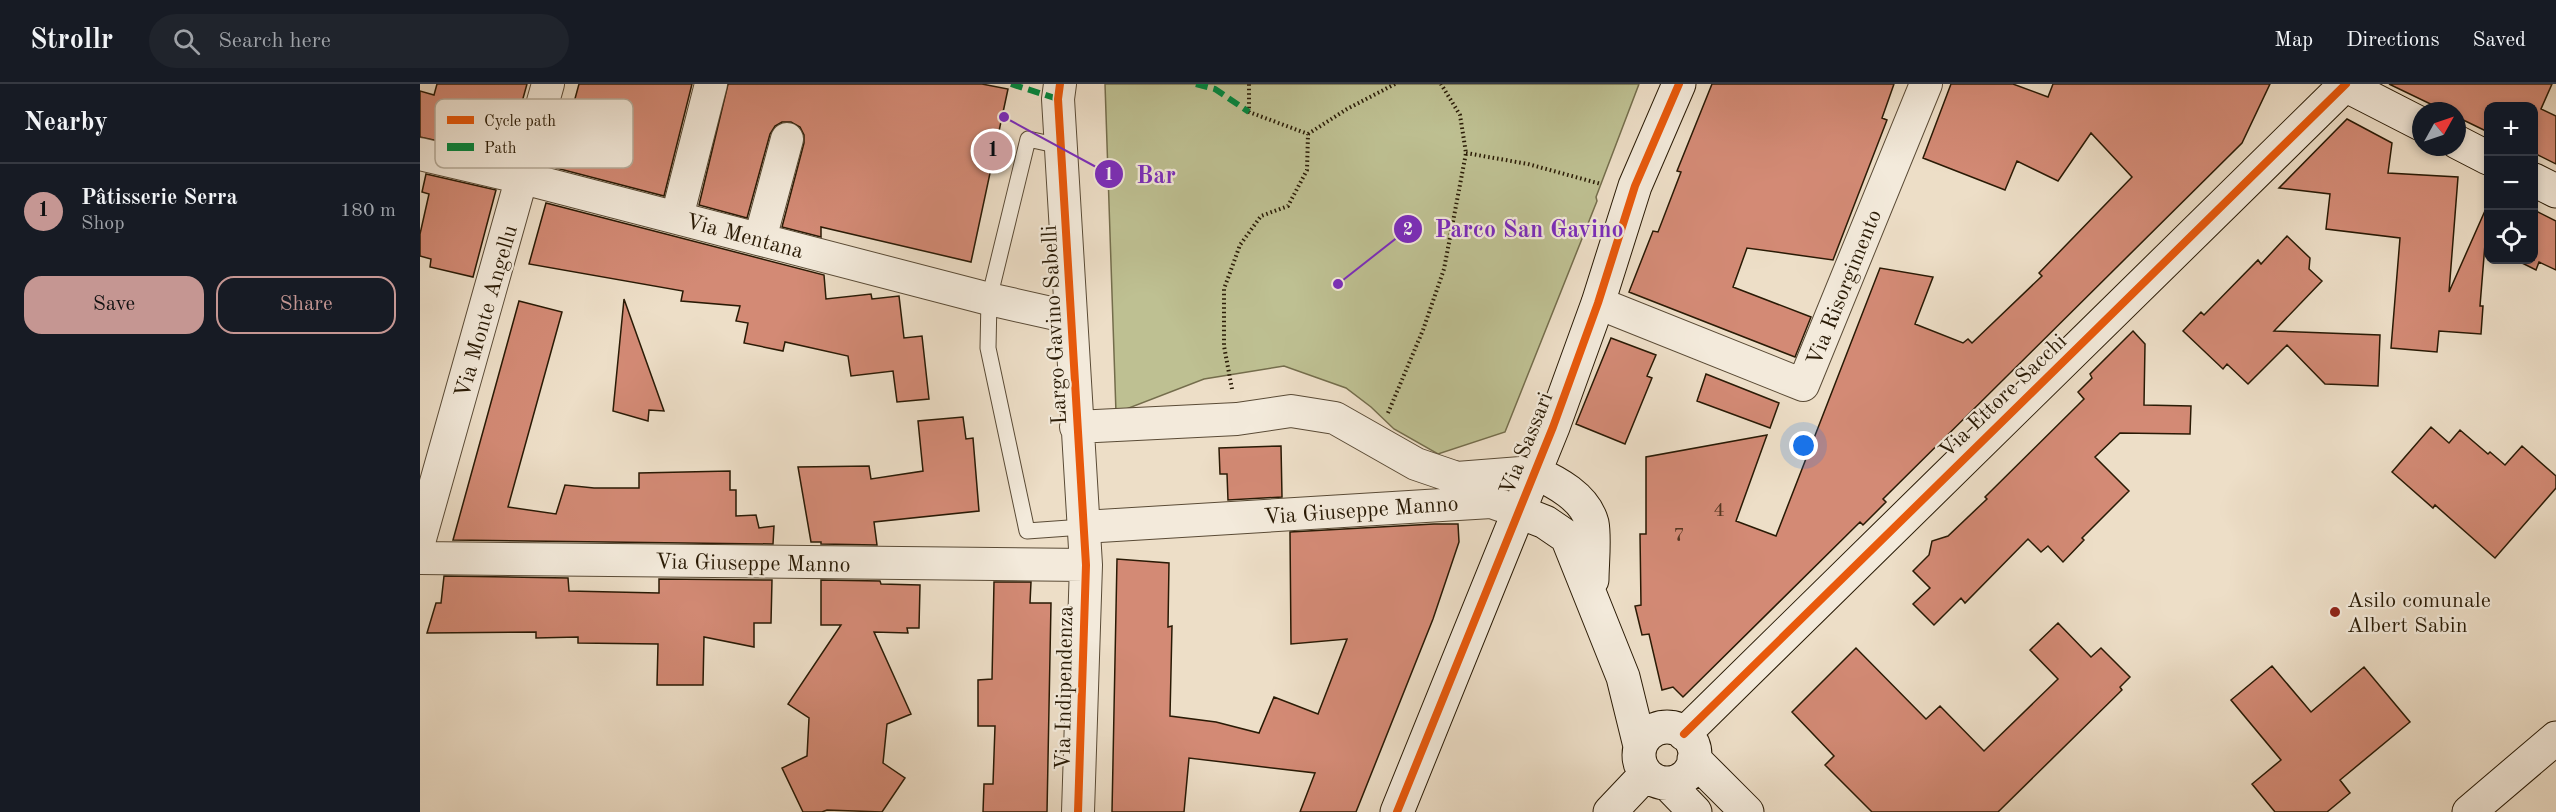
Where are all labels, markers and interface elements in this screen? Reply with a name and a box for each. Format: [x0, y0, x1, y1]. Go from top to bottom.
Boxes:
search box [149, 14, 569, 68]
icon: search [170, 25, 203, 58]
text: Strollr [30, 27, 113, 55]
text: Search here [218, 30, 331, 52]
text: Map [2274, 30, 2313, 51]
text: Directions [2346, 30, 2440, 51]
text: Saved [2473, 30, 2526, 51]
legend [435, 99, 633, 168]
north arrow [2412, 102, 2466, 156]
map controls [2484, 102, 2538, 264]
button: + [2484, 102, 2538, 156]
text: Nearby [24, 110, 108, 136]
text: Cycle path [484, 114, 556, 130]
pin: 1 [974, 128, 1012, 174]
text: Path [484, 141, 517, 157]
callout: Bar [1094, 153, 1188, 195]
button: − [2484, 156, 2538, 210]
text: Bar [1136, 165, 1176, 189]
text: 1 [1104, 166, 1114, 184]
text: Pâtisserie Serra [81, 187, 238, 209]
text: 1 [38, 201, 49, 221]
text: 180 m [340, 201, 396, 221]
street label: Via Risorgimento [1804, 207, 1886, 369]
callout: Parco San Gavino [1393, 208, 1636, 250]
button: locate [2484, 210, 2538, 264]
street label: Via Mentana [683, 211, 806, 263]
text: Shop [81, 214, 125, 234]
text: Parco San Gavino [1434, 219, 1624, 243]
text: 2 [1403, 221, 1413, 239]
street label: Via Monte Angellu [452, 222, 522, 400]
street label: Largo Gavino Sabelli [1039, 224, 1071, 425]
button: Save [24, 276, 204, 334]
button: Share [216, 276, 396, 334]
street label: Via Ettore Sacchi [1936, 330, 2071, 462]
street label: Via Sassari [1496, 389, 1557, 498]
your location [1789, 431, 1818, 460]
street label: Via Giuseppe Manno [1263, 493, 1459, 529]
house number: 4 [1713, 501, 1725, 521]
house number: 7 [1673, 526, 1685, 546]
street label: Via Giuseppe Manno [655, 551, 851, 577]
place label: Asilo comunale Albert Sabin [2347, 590, 2491, 637]
marker: Asilo comunale Albert Sabin [2328, 605, 2342, 619]
street label: Via Indipendenza [1053, 606, 1077, 770]

